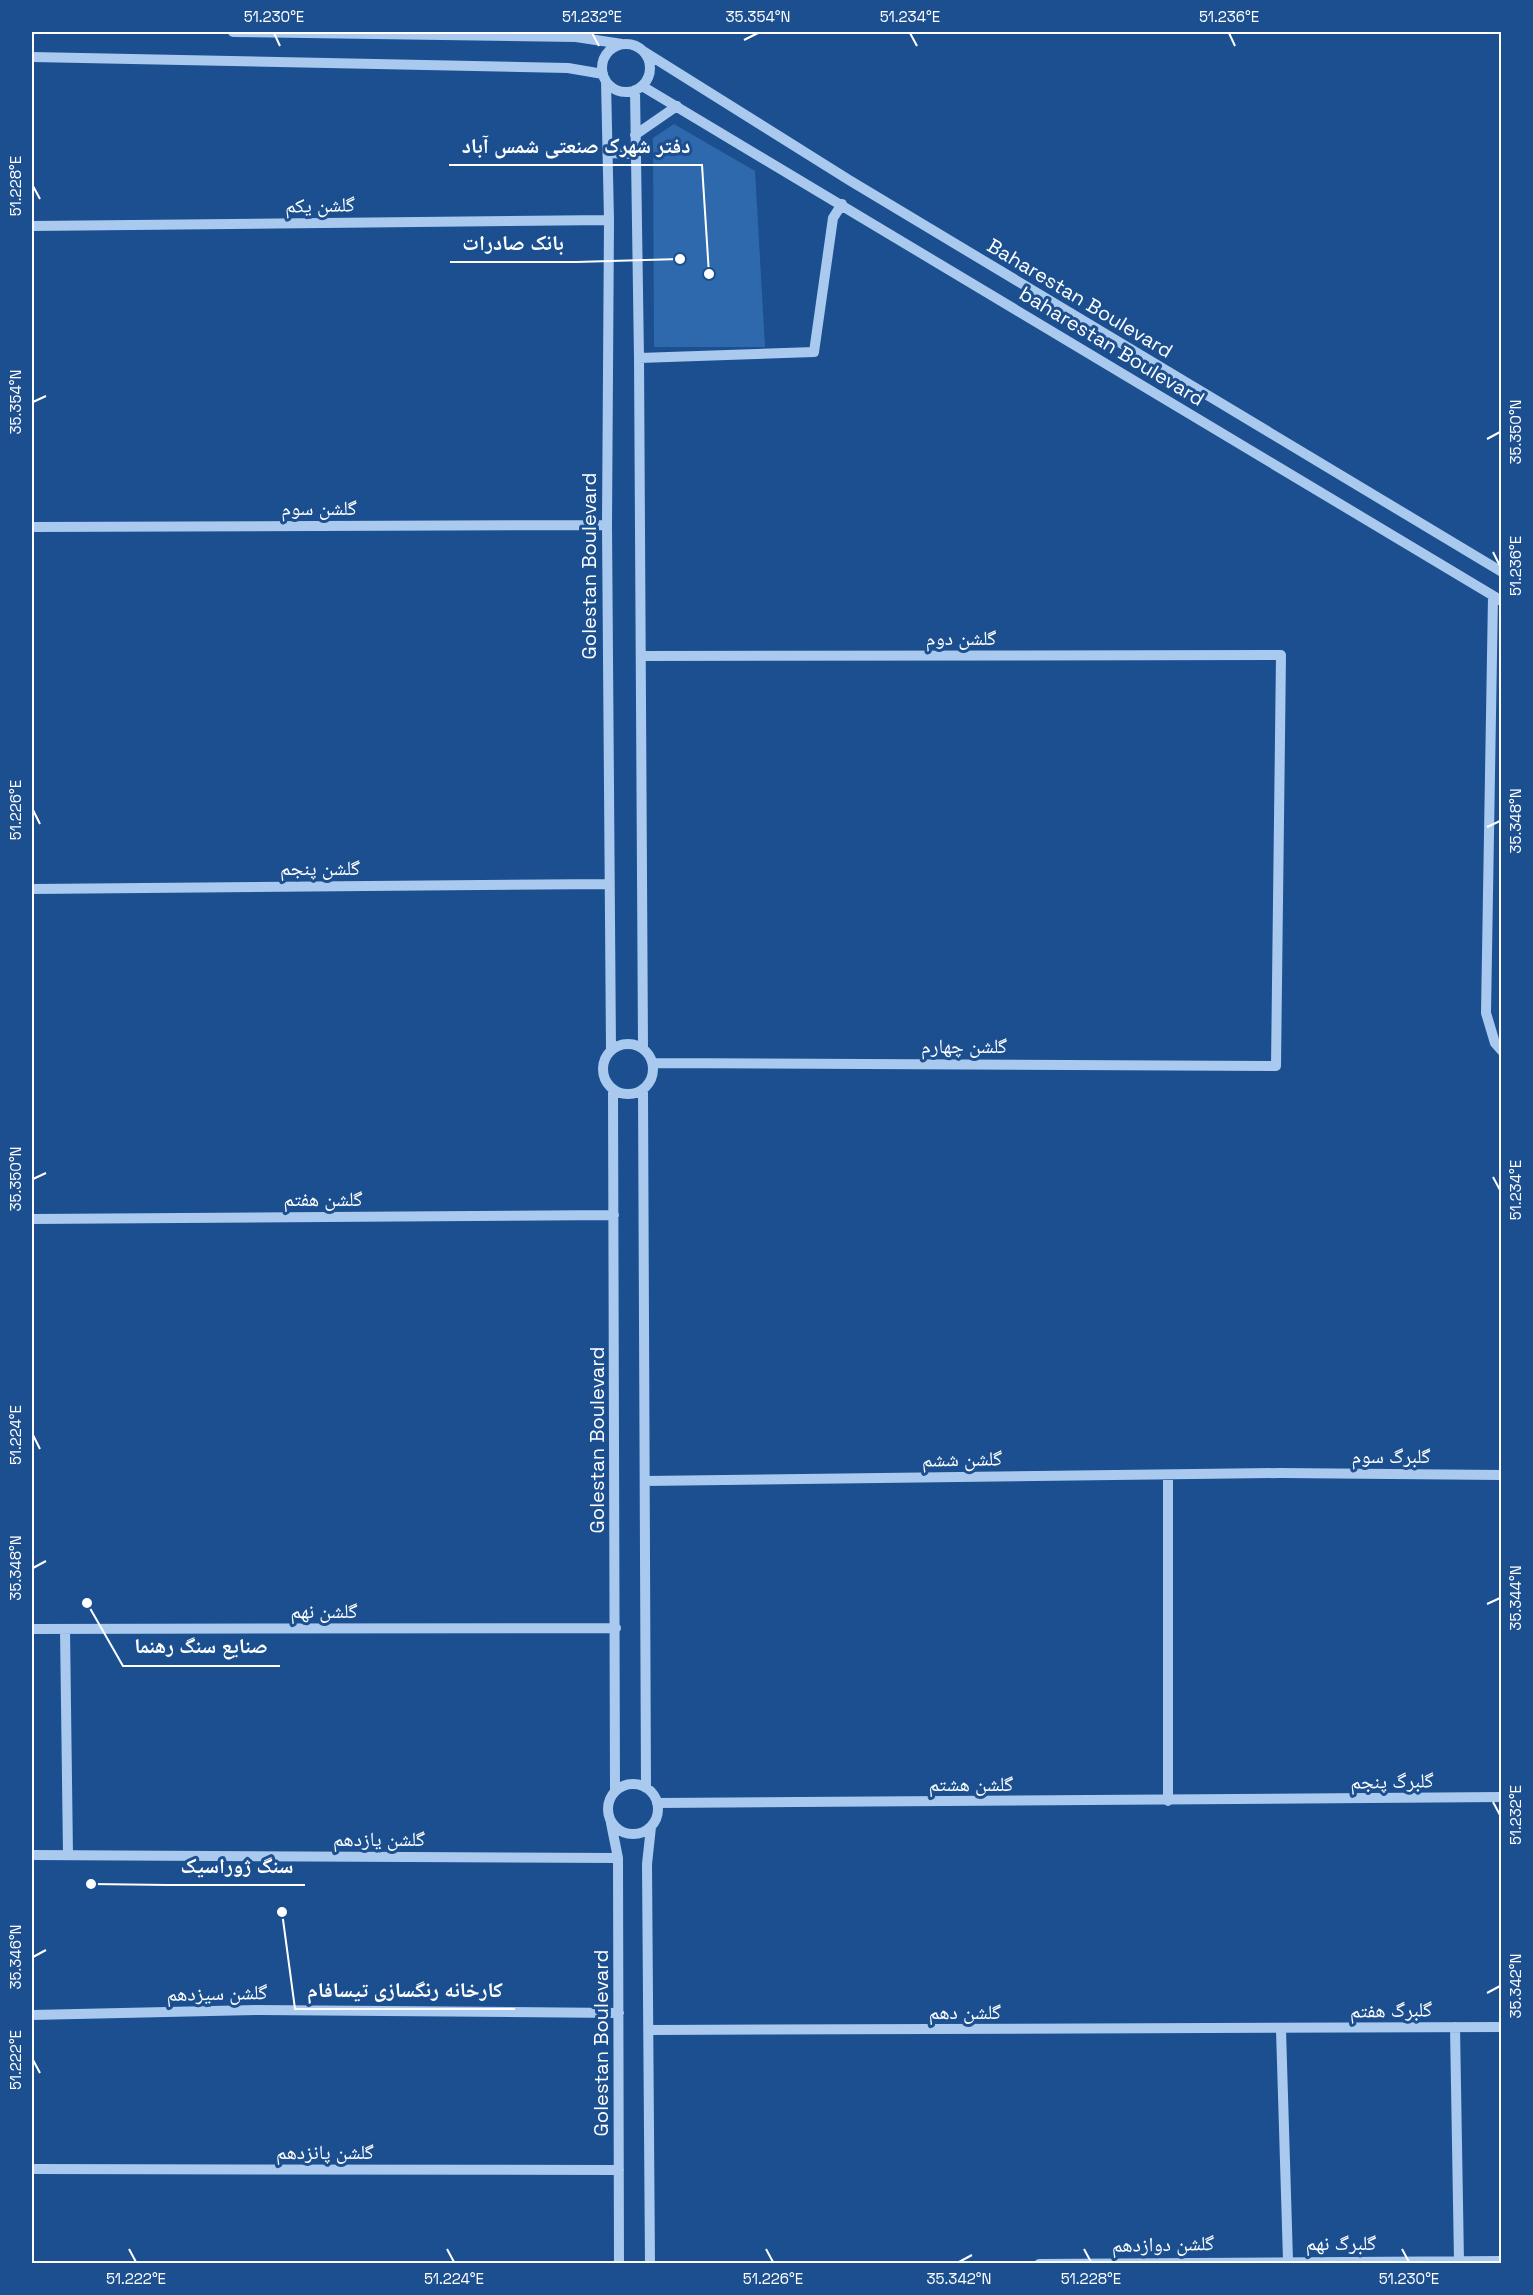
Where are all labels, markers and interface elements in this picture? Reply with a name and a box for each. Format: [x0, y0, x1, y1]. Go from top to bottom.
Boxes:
text: 51.230°E [244, 7, 304, 26]
text: 51.232°E [562, 7, 622, 26]
text: 35.354°N [726, 7, 790, 26]
text: 51.234°E [880, 7, 940, 26]
text: 51.236°E [1199, 7, 1259, 26]
callout: دفتر شهرک صنعتی شمس آباد [449, 126, 702, 165]
text: دفتر شهرک صنعتی شمس آباد [462, 132, 690, 159]
text: 51.228°E [6, 156, 25, 216]
street label: گلشن یکم [285, 191, 355, 220]
callout: بانک صادرات [450, 223, 576, 262]
text: بانک صادرات [462, 229, 564, 256]
street label: Baharestan Boulevard [982, 232, 1178, 364]
street label: baharestan Boulevard [1015, 280, 1209, 412]
text: 35.354°N [6, 370, 25, 434]
text: 35.350°N [1506, 399, 1525, 465]
street label: Golestan Boulevard [576, 473, 602, 659]
street label: گلشن سوم [281, 495, 357, 522]
text: 51.236°E [1506, 536, 1525, 596]
street label: گلشن دوم [926, 625, 996, 652]
text: 51.226°E [6, 780, 25, 840]
text: 35.348°N [1506, 788, 1525, 854]
street label: گلشن پنجم [280, 855, 360, 882]
street label: گلشن چهارم [921, 1033, 1007, 1060]
text: 35.350°N [6, 1146, 25, 1212]
text: 51.234°E [1506, 1160, 1525, 1220]
street label: گلشن هفتم [284, 1186, 363, 1213]
street label: Golestan Boulevard [584, 1347, 610, 1533]
text: 51.224°E [6, 1405, 25, 1465]
street label: گلبرگ سوم [1352, 1443, 1431, 1470]
street label: گلشن ششم [922, 1445, 1003, 1474]
text: 35.348°N [6, 1535, 25, 1601]
text: 35.344°N [1506, 1565, 1525, 1631]
street label: گلشن نهم [291, 1598, 358, 1625]
callout: صنایع سنگ رهنما [123, 1627, 280, 1666]
text: صنایع سنگ رهنما [134, 1632, 268, 1660]
street label: گلبرگ پنجم [1350, 1767, 1434, 1796]
street label: گلشن هشتم [929, 1771, 1013, 1798]
text: 51.232°E [1506, 1785, 1525, 1845]
street label: گلشن یازدهم [333, 1826, 425, 1853]
callout: سنگ ژوراسیک [168, 1846, 305, 1885]
text: سنگ ژوراسیک [181, 1852, 293, 1879]
text: 35.346°N [6, 1924, 25, 1990]
street label: Golestan Boulevard [588, 1950, 614, 2136]
text: 35.342°N [1506, 1954, 1525, 2019]
callout: کارخانه رنگسازی تیسافام [295, 1970, 515, 2009]
text: کارخانه رنگسازی تیسافام [307, 1976, 503, 2004]
street label: گلشن سیزدهم [166, 1979, 268, 2008]
street label: گلبرگ هفتم [1350, 1996, 1433, 2025]
street label: گلشن دهم [929, 1999, 1001, 2026]
text: 51.222°E [6, 2030, 25, 2090]
street label: گلشن پانزدهم [276, 2139, 374, 2166]
street label: گلشن دوازدهم [1112, 2230, 1215, 2259]
street label: گلبرگ نهم [1306, 2230, 1376, 2257]
text: 51.222°E [106, 2269, 166, 2288]
text: 51.224°E [424, 2269, 484, 2288]
text: 51.226°E [743, 2269, 803, 2288]
text: 35.342°N [927, 2269, 992, 2288]
text: 51.228°E [1061, 2269, 1121, 2288]
text: 51.230°E [1379, 2269, 1439, 2288]

